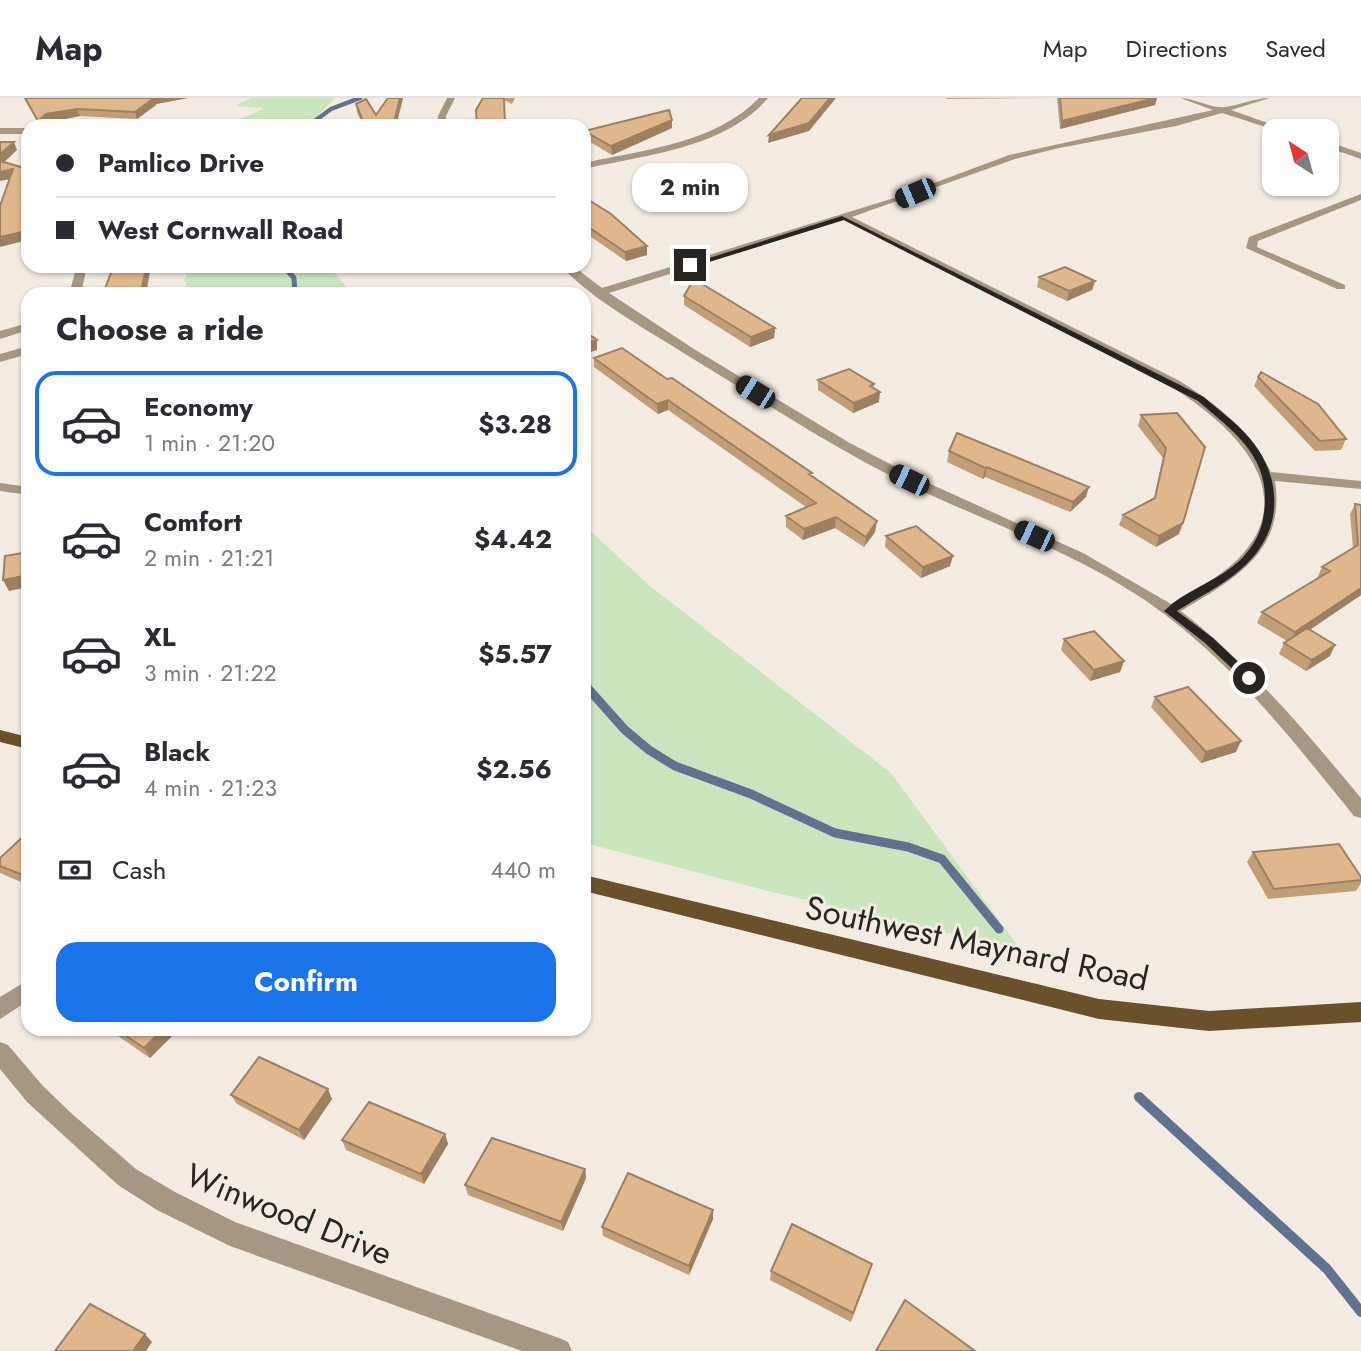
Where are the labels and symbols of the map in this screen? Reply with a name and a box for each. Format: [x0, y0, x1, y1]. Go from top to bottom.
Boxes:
north arrow [1262, 119, 1339, 196]
callout: 2 min [632, 164, 748, 212]
car [892, 175, 939, 211]
route end [674, 249, 706, 281]
car [732, 372, 779, 412]
car [886, 461, 933, 499]
car [1011, 518, 1058, 554]
route start [1233, 662, 1265, 694]
street label: Southwest Maynard Road [801, 884, 1153, 1002]
street label: Winwood Drive [179, 1151, 399, 1277]

